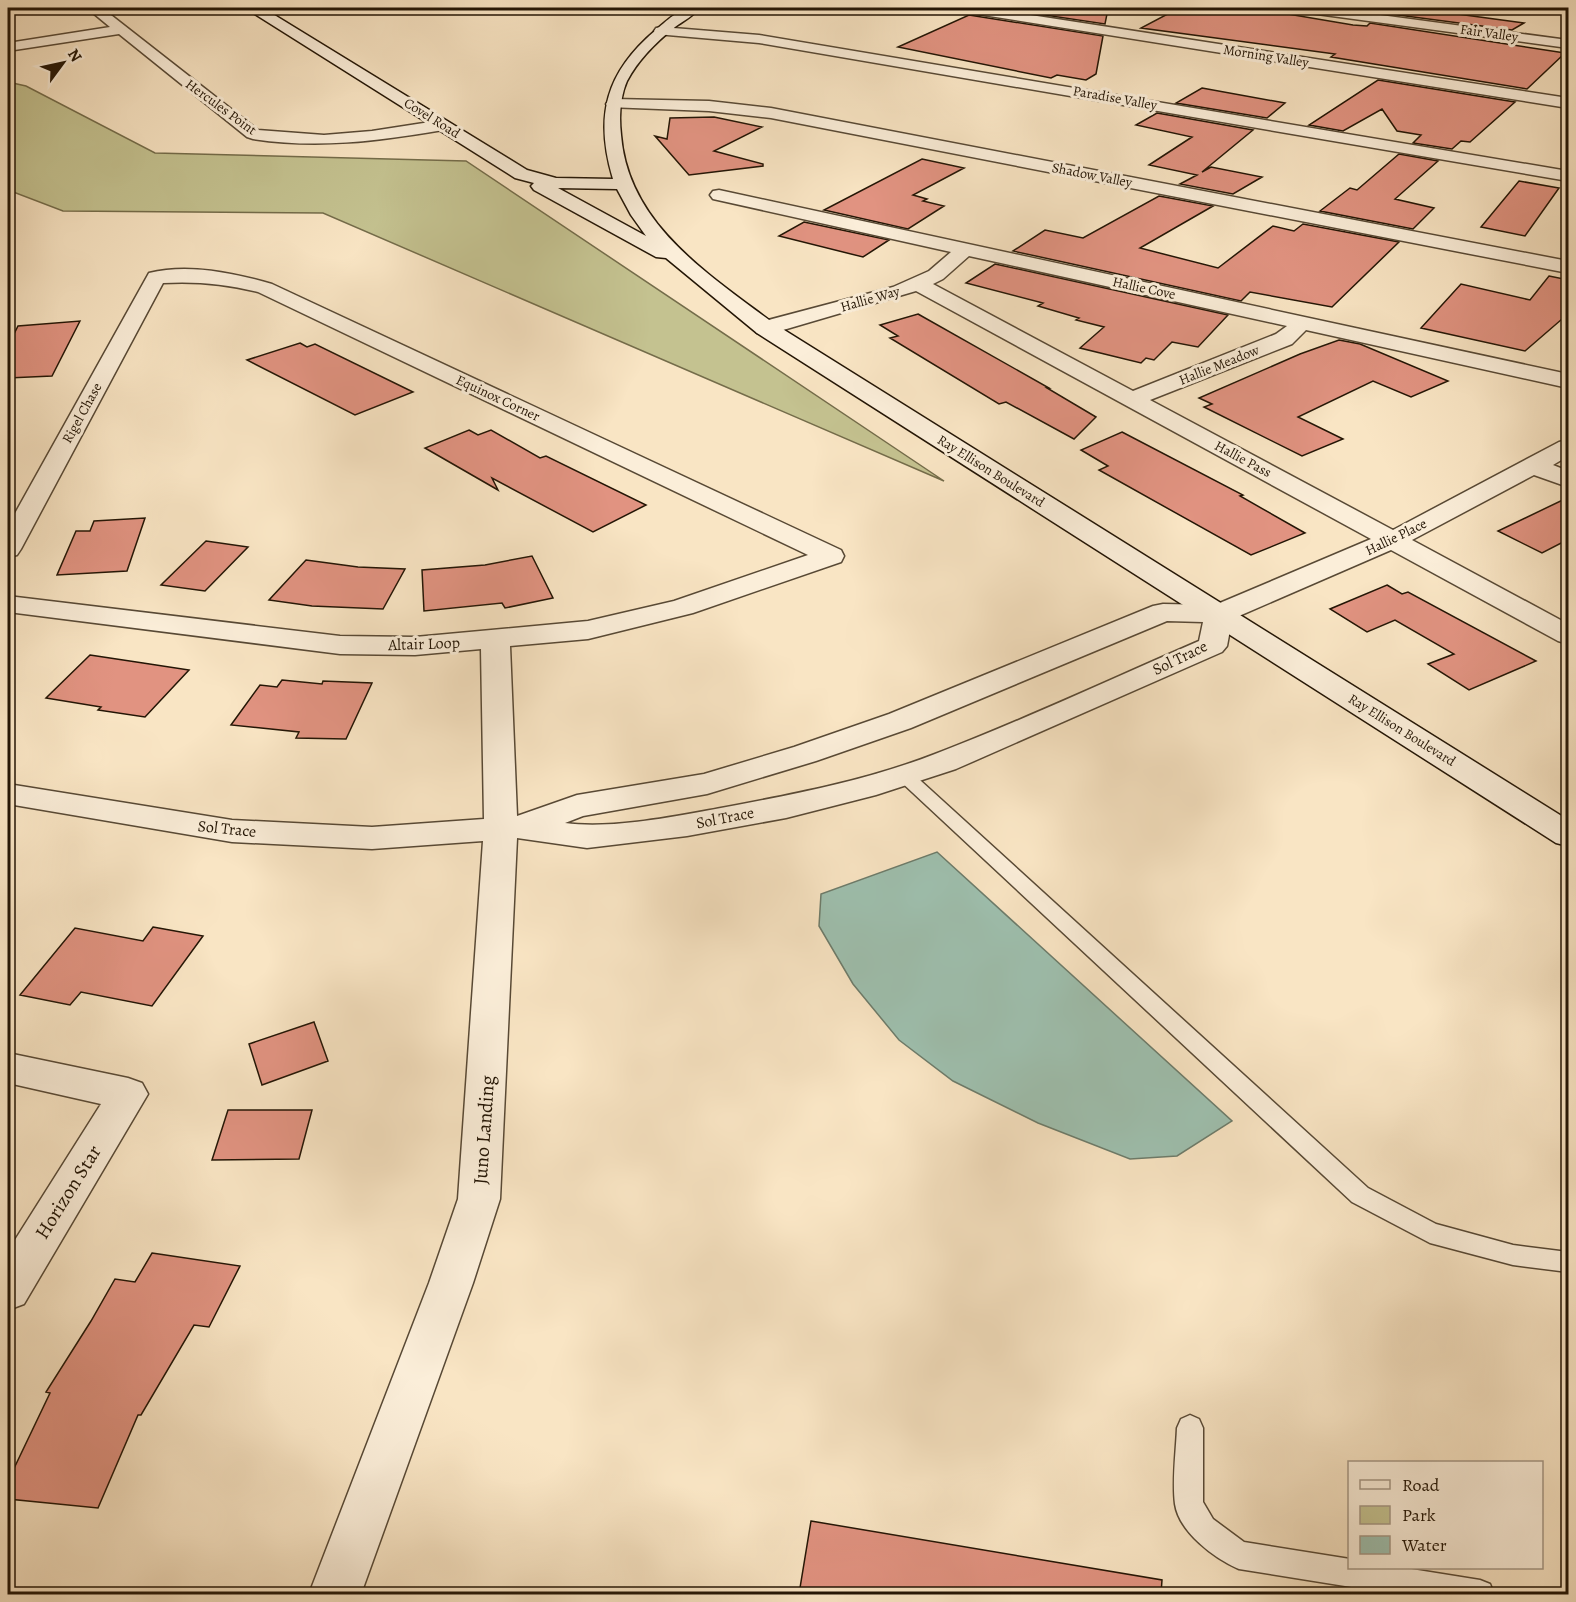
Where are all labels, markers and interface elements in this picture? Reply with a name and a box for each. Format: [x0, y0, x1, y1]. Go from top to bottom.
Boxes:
street label: Fair Valley [1459, 20, 1520, 47]
north arrow [33, 33, 93, 93]
street label: Morning Valley [1222, 40, 1311, 72]
text: N [62, 44, 87, 67]
street label: Hercules Point [182, 75, 261, 139]
street label: Paradise Valley [1071, 81, 1159, 115]
street label: Covel Road [400, 93, 464, 143]
street label: Shadow Valley [1050, 158, 1135, 192]
street label: Hallie Cove [1111, 272, 1177, 304]
street label: Hallie Way [838, 281, 903, 317]
street label: Hallie Meadow [1176, 340, 1262, 390]
street label: Equinox Corner [453, 370, 544, 426]
street label: Rigel Chase [58, 379, 106, 447]
street label: Ray Ellison Boulevard [934, 430, 1049, 512]
street label: Hallie Pass [1211, 436, 1275, 482]
street label: Hallie Place [1362, 514, 1430, 560]
street label: Altair Loop [387, 632, 460, 656]
street label: Sol Trace [1149, 635, 1211, 681]
street label: Ray Ellison Boulevard [1345, 689, 1460, 771]
street label: Sol Trace [694, 802, 756, 834]
street label: Sol Trace [197, 815, 257, 843]
street label: Juno Landing [467, 1074, 501, 1186]
street label: Horizon Star [28, 1140, 108, 1244]
legend [1348, 1461, 1543, 1569]
text: Road [1402, 1473, 1440, 1497]
text: Park [1402, 1503, 1436, 1527]
text: Water [1401, 1533, 1447, 1557]

